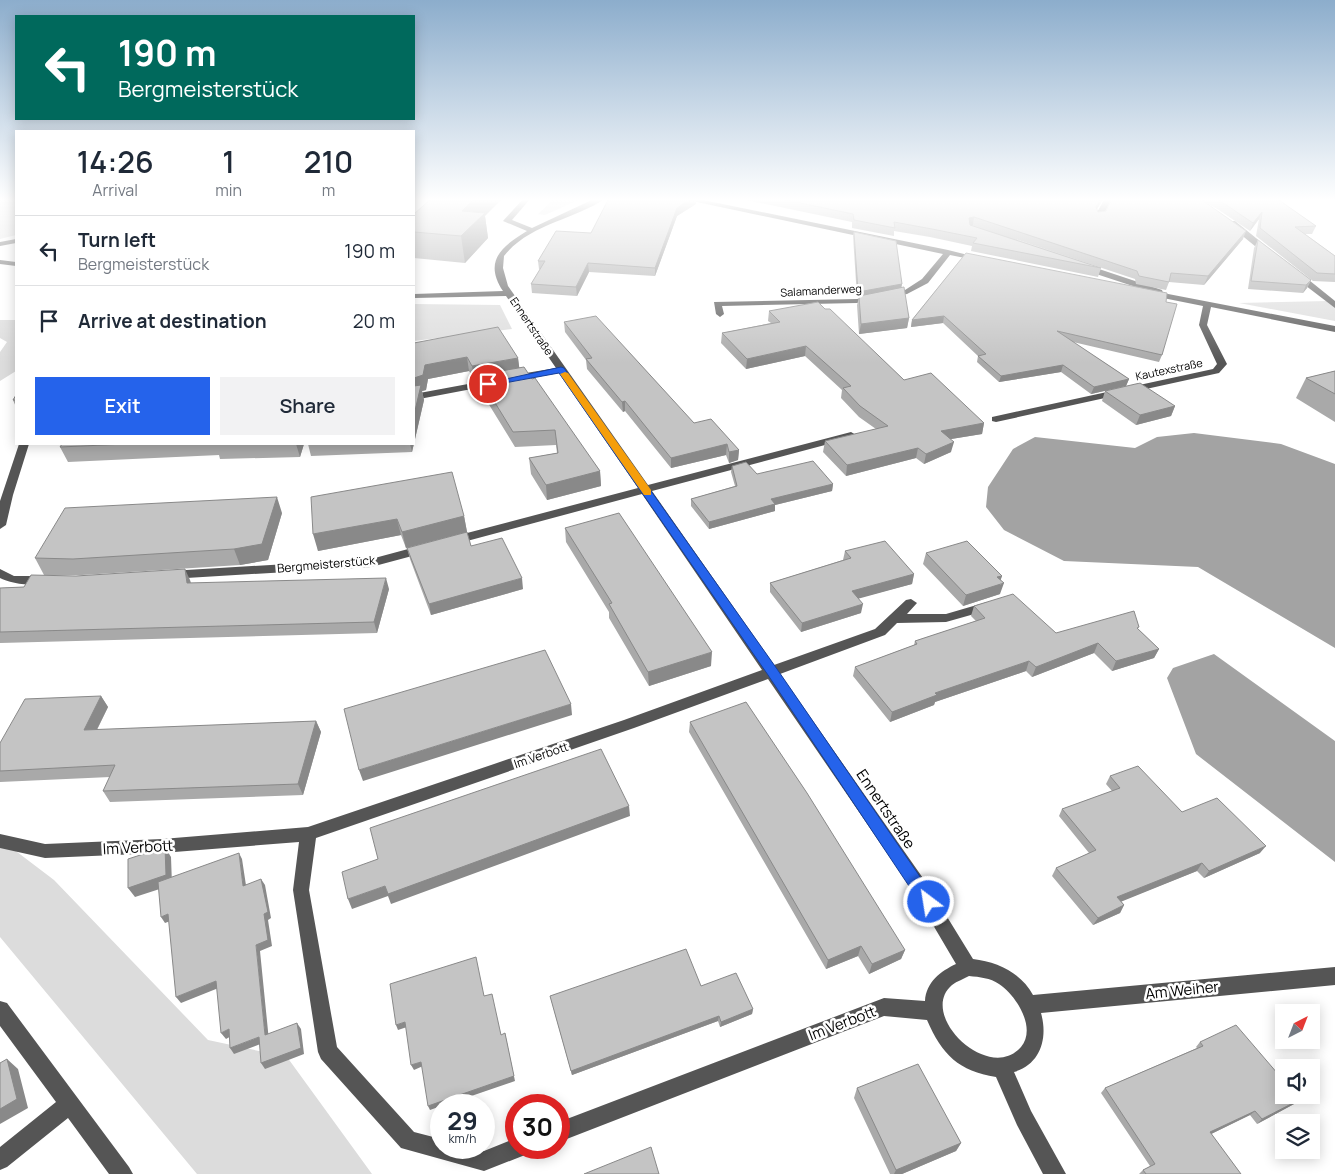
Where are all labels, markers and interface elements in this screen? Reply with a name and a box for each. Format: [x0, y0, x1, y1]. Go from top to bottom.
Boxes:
text: 190 m [118, 29, 217, 77]
icon: left [35, 35, 100, 100]
text: Bergmeisterstück [118, 74, 298, 104]
text: 14:26 [77, 141, 154, 182]
text: 1 [222, 141, 235, 182]
text: 210 [304, 141, 353, 182]
text: Arrival [92, 179, 138, 201]
text: min [215, 179, 242, 201]
text: m [322, 179, 335, 201]
text: Turn left [78, 227, 156, 253]
icon: left [35, 237, 63, 265]
text: 190 m [344, 238, 395, 264]
text: Bergmeisterstück [78, 253, 209, 275]
street label: Salamanderweg [780, 280, 862, 300]
street label: Ennertstraße [507, 294, 557, 359]
icon: arrive [35, 307, 63, 335]
text: Arrive at destination [78, 308, 267, 334]
text: 20 m [353, 308, 395, 334]
street label: Kautexstraße [1134, 354, 1205, 383]
pin [467, 363, 509, 405]
icon: arrive [474, 370, 502, 398]
button: Exit [35, 377, 210, 435]
button: Share [220, 377, 395, 435]
street label: Bergmeisterstück [276, 551, 377, 577]
street label: Im Verbott [512, 738, 570, 772]
street label: Ennertstraße [852, 765, 920, 853]
street label: Im Verbott [102, 835, 174, 859]
position arrow [902, 875, 954, 927]
street label: Am Weiher [1144, 976, 1220, 1004]
street label: Im Verbott [805, 1001, 879, 1045]
north arrow [1275, 1004, 1320, 1049]
map controls [1275, 1004, 1320, 1159]
button: sound [1275, 1059, 1320, 1104]
speed limit sign: 30 [505, 1094, 570, 1159]
text: 29 [447, 1103, 478, 1138]
button: layers [1275, 1114, 1320, 1159]
text: km/h [449, 1130, 476, 1147]

